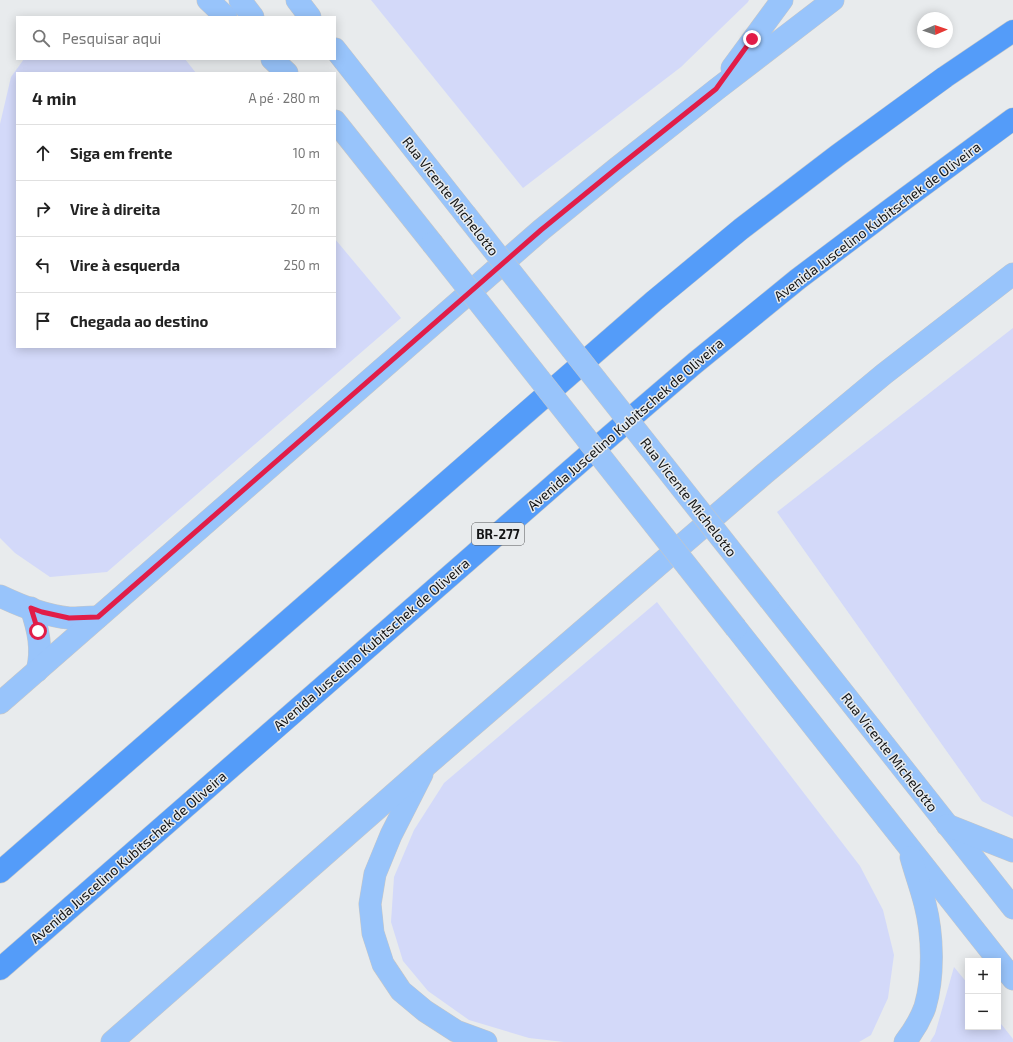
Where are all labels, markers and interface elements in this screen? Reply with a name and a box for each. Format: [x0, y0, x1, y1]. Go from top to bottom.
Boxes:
north arrow [917, 12, 953, 48]
search box [16, 16, 336, 60]
icon: search [30, 27, 52, 49]
text: Pesquisar aqui [62, 29, 161, 47]
route end [743, 30, 761, 48]
text: 4 min [32, 88, 76, 108]
text: A pé · 280 m [249, 90, 320, 106]
street label: Rua Vicente Michelotto [399, 133, 503, 259]
street label: Avenida Juscelino Kubitschek de Oliveira [770, 138, 984, 304]
icon: ahead [32, 142, 54, 164]
text: Siga em frente [70, 144, 172, 162]
text: 10 m [293, 145, 320, 161]
icon: right [32, 198, 54, 220]
text: Vire à direita [70, 200, 160, 218]
text: 20 m [291, 201, 320, 217]
icon: left [32, 254, 54, 276]
text: Vire à esquerda [70, 256, 180, 274]
text: 250 m [284, 257, 320, 273]
icon: arrive [32, 310, 54, 332]
text: Chegada ao destino [70, 312, 208, 330]
street label: Avenida Juscelino Kubitschek de Oliveira [523, 334, 727, 514]
street label: Rua Vicente Michelotto [637, 434, 741, 560]
road number: BR-277 [472, 523, 524, 545]
street label: Avenida Juscelino Kubitschek de Oliveira [269, 554, 473, 734]
route start [29, 622, 47, 640]
street label: Rua Vicente Michelotto [838, 689, 942, 815]
street label: Avenida Juscelino Kubitschek de Oliveira [26, 767, 230, 947]
map controls [965, 958, 1001, 1030]
button: + [965, 958, 1001, 994]
button: − [965, 994, 1001, 1030]

